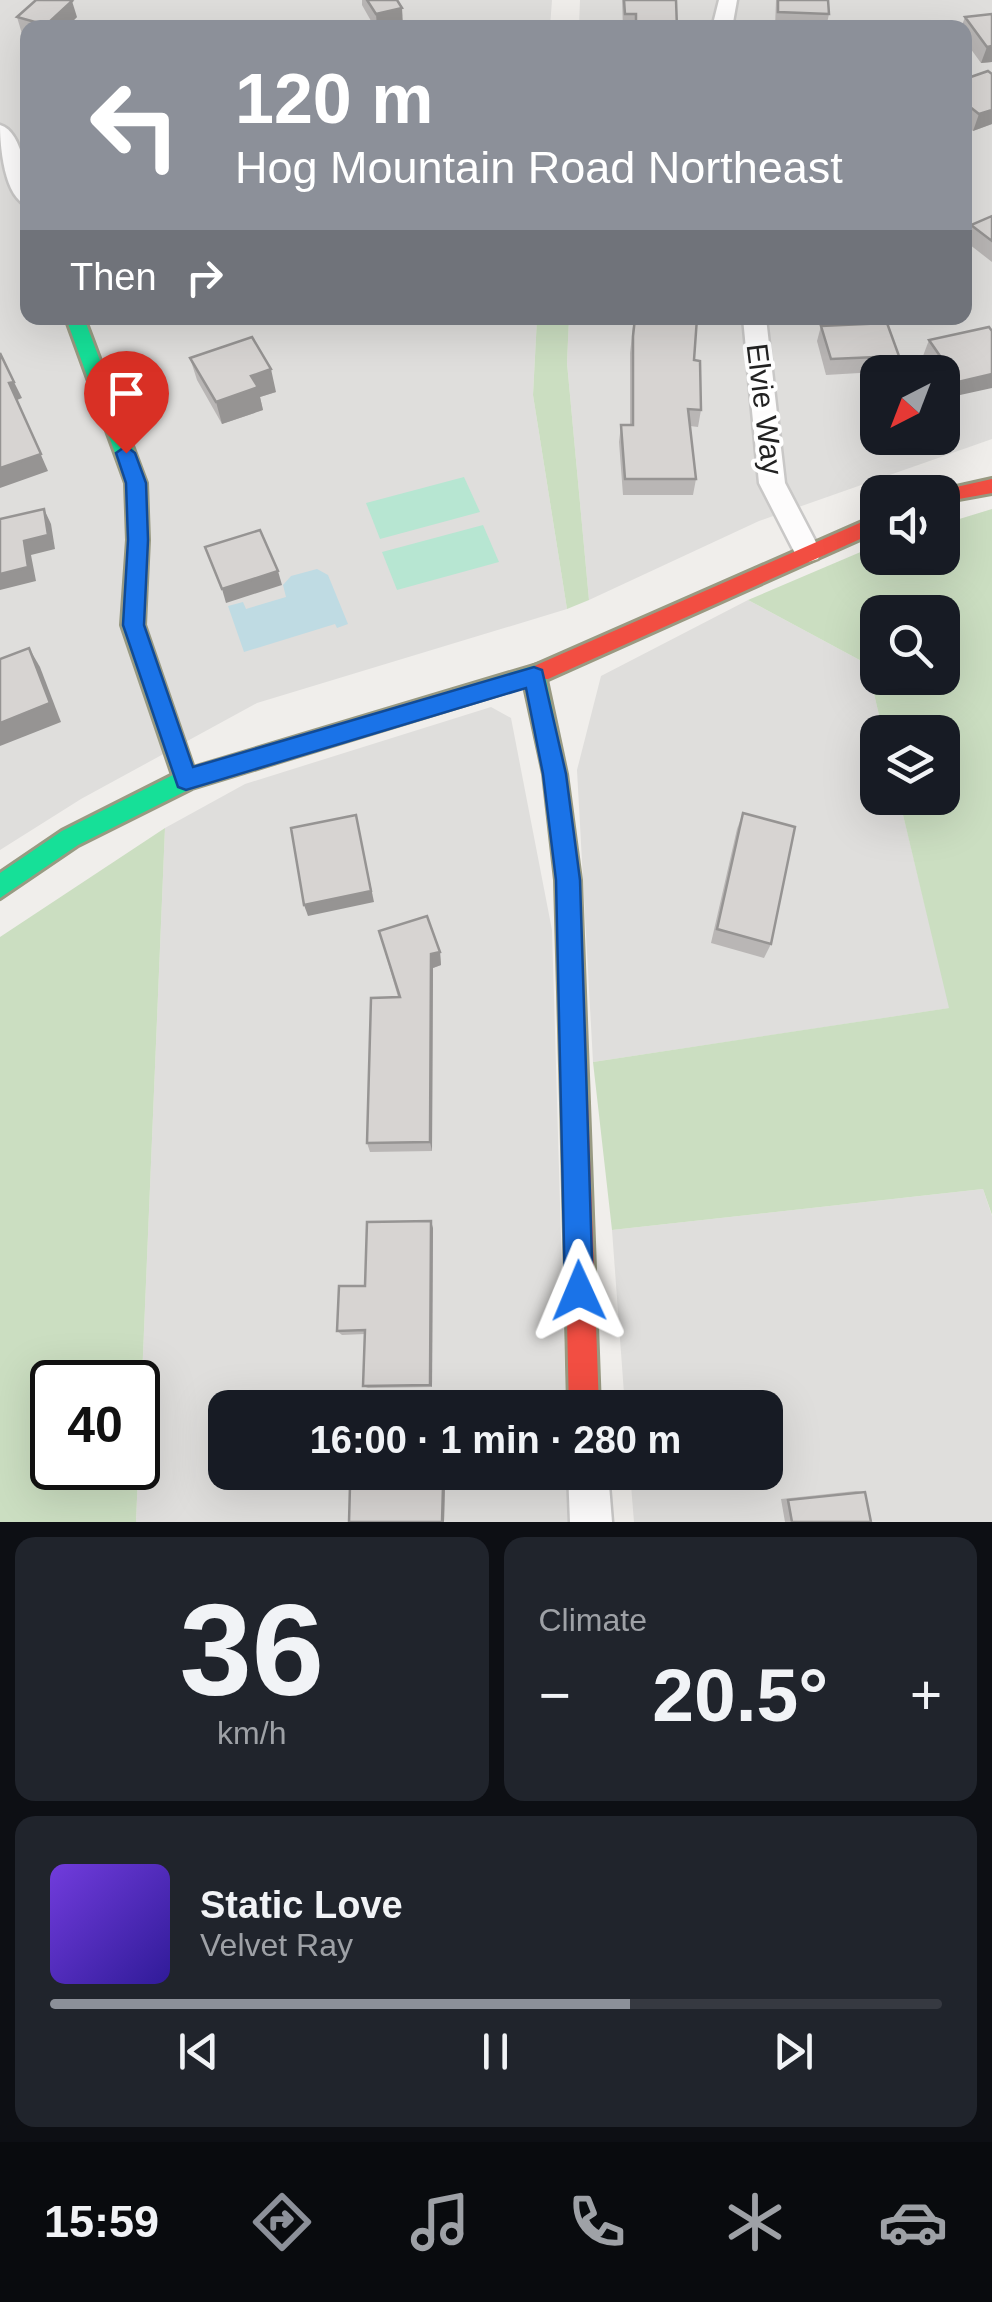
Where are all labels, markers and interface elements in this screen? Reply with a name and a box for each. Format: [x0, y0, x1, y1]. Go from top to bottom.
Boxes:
icon: left [70, 60, 200, 190]
text: 120 m [235, 60, 433, 138]
text: Hog Mountain Road Northeast [235, 142, 843, 193]
icon: right [177, 250, 232, 305]
text: Then [70, 256, 157, 298]
street label: Elvie Way [741, 341, 789, 477]
pin [84, 351, 169, 454]
north arrow [860, 355, 960, 455]
map controls [860, 355, 960, 815]
icon: arrive [99, 366, 154, 421]
button: sound [860, 475, 960, 575]
button: search [860, 595, 960, 695]
button: layers [860, 715, 960, 815]
position arrow [527, 1239, 631, 1343]
speed limit sign: 40 [30, 1360, 160, 1490]
text: 16:00 · 1 min · 280 m [310, 1419, 681, 1461]
text: 36 [179, 1577, 324, 1723]
text: Climate [539, 1602, 647, 1638]
text: 20.5° [652, 1653, 828, 1737]
text: − [539, 1664, 571, 1726]
text: + [910, 1664, 942, 1726]
text: km/h [217, 1715, 286, 1751]
text: Static Love [200, 1884, 403, 1926]
text: Velvet Ray [200, 1927, 353, 1963]
icon: previous [171, 2024, 226, 2079]
icon: pause [468, 2024, 523, 2079]
icon: next [766, 2024, 821, 2079]
icon: directions [247, 2187, 317, 2257]
icon: music [405, 2187, 475, 2257]
icon: phone [562, 2187, 632, 2257]
icon: climate [720, 2187, 790, 2257]
icon: car [878, 2187, 948, 2257]
text: 15:59 [44, 2196, 159, 2247]

